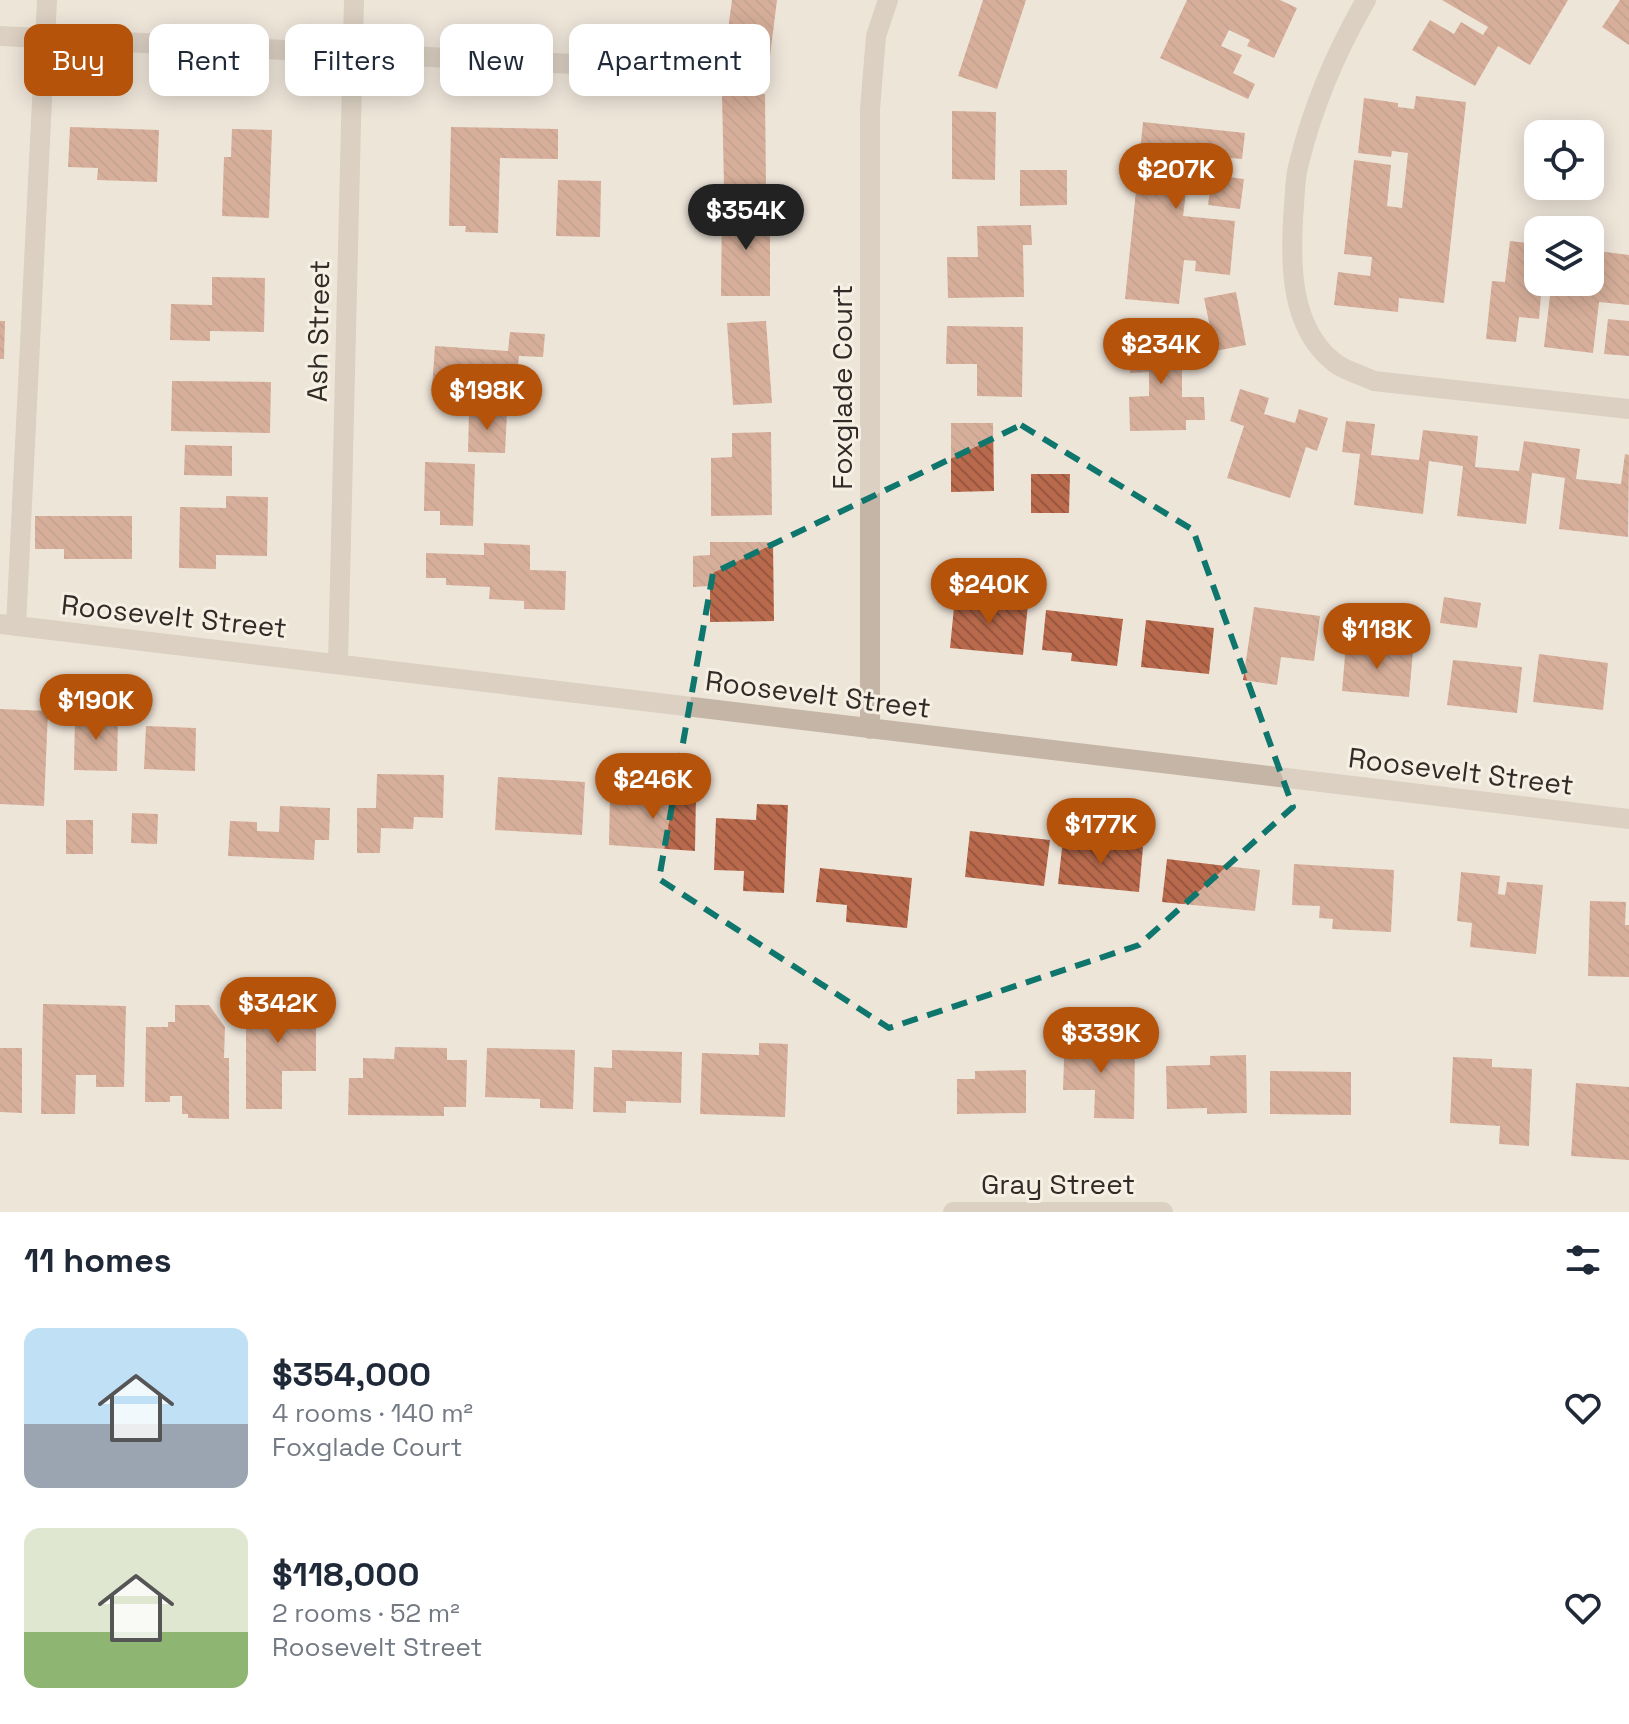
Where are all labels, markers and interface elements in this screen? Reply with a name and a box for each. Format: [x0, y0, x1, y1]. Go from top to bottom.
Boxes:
chip: Buy [24, 24, 133, 96]
chip: Rent [149, 24, 269, 96]
chip: Filters [285, 24, 424, 96]
chip: New [440, 24, 553, 96]
chip: Apartment [569, 24, 770, 96]
map controls [1524, 120, 1604, 296]
button: locate [1524, 120, 1604, 200]
pin: $207K [1120, 143, 1232, 211]
text: $207K [1137, 152, 1215, 186]
pin: $354K [690, 184, 802, 252]
text: $354K [706, 193, 786, 227]
button: layers [1524, 216, 1604, 296]
street label: Ash Street [299, 260, 337, 402]
street label: Foxglade Court [824, 284, 860, 490]
pin: $234K [1105, 318, 1217, 386]
text: $234K [1121, 327, 1201, 361]
pin: $198K [431, 364, 543, 432]
text: $198K [449, 373, 525, 407]
pin: $240K [933, 558, 1045, 626]
text: $240K [949, 567, 1029, 601]
street label: Roosevelt Street [59, 586, 289, 646]
pin: $118K [1321, 603, 1433, 671]
text: $118K [1341, 612, 1413, 646]
street label: Roosevelt Street [703, 662, 933, 726]
pin: $190K [40, 674, 152, 742]
text: $190K [58, 683, 134, 717]
street label: Roosevelt Street [1346, 739, 1576, 803]
pin: $246K [597, 753, 709, 821]
text: $246K [613, 762, 693, 796]
pin: $177K [1045, 798, 1157, 866]
text: $177K [1065, 807, 1137, 841]
pin: $342K [222, 977, 334, 1045]
text: $342K [238, 986, 318, 1020]
pin: $339K [1045, 1007, 1157, 1075]
text: $339K [1061, 1016, 1141, 1050]
street label: Gray Street [981, 1166, 1135, 1202]
icon: filters [1561, 1238, 1605, 1282]
text: 11 homes [24, 1239, 172, 1282]
text: $354,000 [272, 1353, 431, 1396]
icon: home [88, 1360, 184, 1456]
icon: heart [1561, 1386, 1605, 1430]
text: 4 rooms · 140 m² [272, 1396, 473, 1430]
text: Foxglade Court [272, 1430, 463, 1464]
text: $118,000 [272, 1553, 419, 1596]
icon: home [88, 1560, 184, 1656]
icon: heart [1561, 1586, 1605, 1630]
text: 2 rooms · 52 m² [272, 1596, 460, 1630]
text: Roosevelt Street [272, 1630, 482, 1664]

